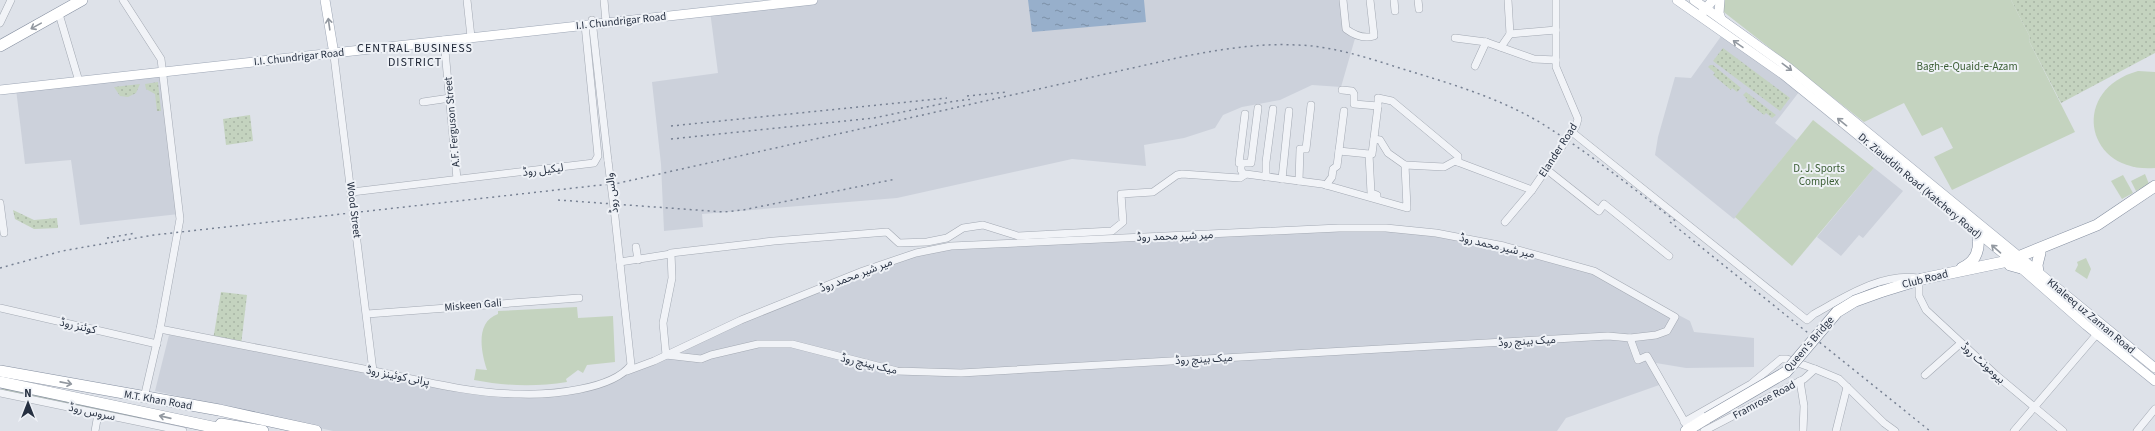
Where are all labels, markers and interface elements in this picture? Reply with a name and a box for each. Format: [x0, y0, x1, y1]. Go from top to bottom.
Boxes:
street label: I.I. Chundrigar Road [575, 9, 667, 33]
one-way arrow [325, 18, 333, 31]
one-way arrow [30, 23, 42, 31]
district label: CENTRAL BUSINESS DISTRICT [357, 40, 473, 71]
one-way arrow [1733, 40, 1744, 48]
street label: I.I. Chundrigar Road [253, 45, 345, 69]
park label: Bagh-e-Quaid-e-Azam [1916, 59, 2018, 74]
one-way arrow [1781, 63, 1792, 71]
street label: A.F. Ferguson Street [441, 76, 463, 168]
one-way arrow [1836, 117, 1847, 126]
street label: Elander Road [1535, 120, 1581, 180]
street label: Dr. Ziauddin Road (Katchery Road) [1855, 130, 1985, 242]
street label: لیکیل روڈ [522, 160, 564, 180]
park label: D. J. Sports Complex [1793, 161, 1845, 189]
street label: والس روڈ [602, 172, 622, 214]
street label: Wood Street [343, 181, 365, 239]
street label: میر شیر محمد روڈ [1136, 227, 1214, 245]
street label: میر شیر محمد روڈ [1458, 230, 1536, 262]
one-way arrow [1991, 245, 2001, 254]
street label: میر شیر محمد روڈ [817, 254, 895, 296]
street label: Club Road [1900, 266, 1950, 292]
street label: Khaleeq uz Zaman Road [2044, 275, 2138, 357]
street label: Miskeen Gali [444, 295, 502, 315]
street label: Queen's Bridge [1781, 312, 1838, 375]
street label: کوئنز روڈ [58, 315, 98, 338]
street label: میک ہینچ روڈ [1498, 332, 1557, 350]
street label: بیومونٹ روڈ [1958, 339, 2008, 387]
street label: میک ہینچ روڈ [839, 350, 899, 378]
street label: میک ہینچ روڈ [1175, 350, 1234, 368]
street label: پرانی کوئینز روڈ [365, 362, 431, 390]
street label: Framrose Road [1730, 377, 1798, 423]
one-way arrow [59, 379, 72, 387]
north arrow [8, 383, 48, 423]
text: N [24, 386, 32, 401]
street label: M.T. Khan Road [123, 387, 193, 413]
street label: سروس روڈ [67, 400, 117, 424]
one-way arrow [159, 413, 172, 420]

